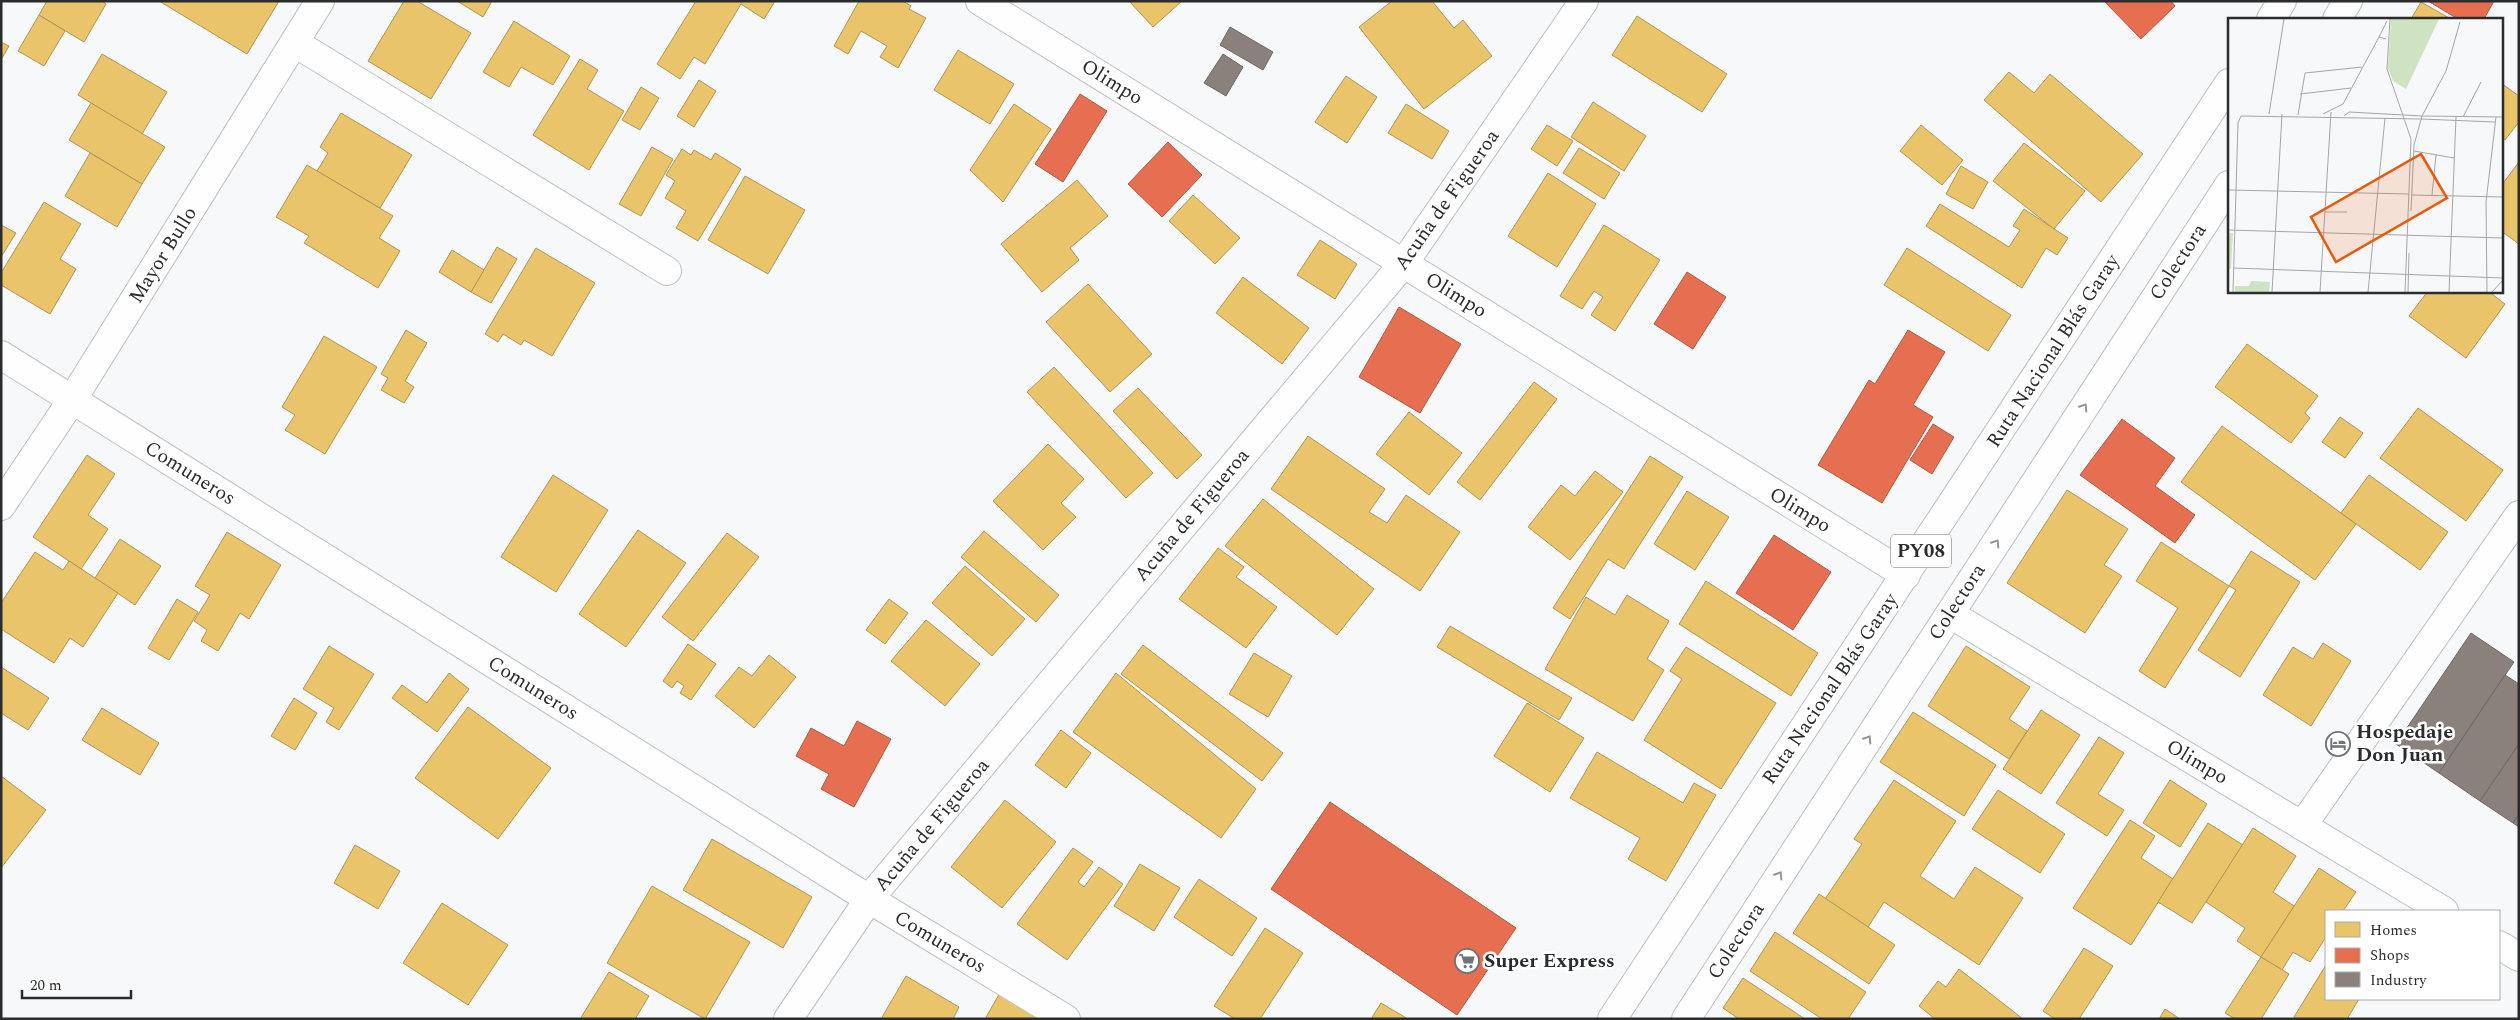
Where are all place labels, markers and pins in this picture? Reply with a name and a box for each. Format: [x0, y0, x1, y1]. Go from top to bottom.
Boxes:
place label: Hospedaje Don Juan [2356, 717, 2453, 770]
hotel icon: Hospedaje Don Juan [2325, 731, 2351, 757]
place label: Super Express [1484, 946, 1615, 976]
supermarket icon: Super Express [1454, 948, 1480, 974]

